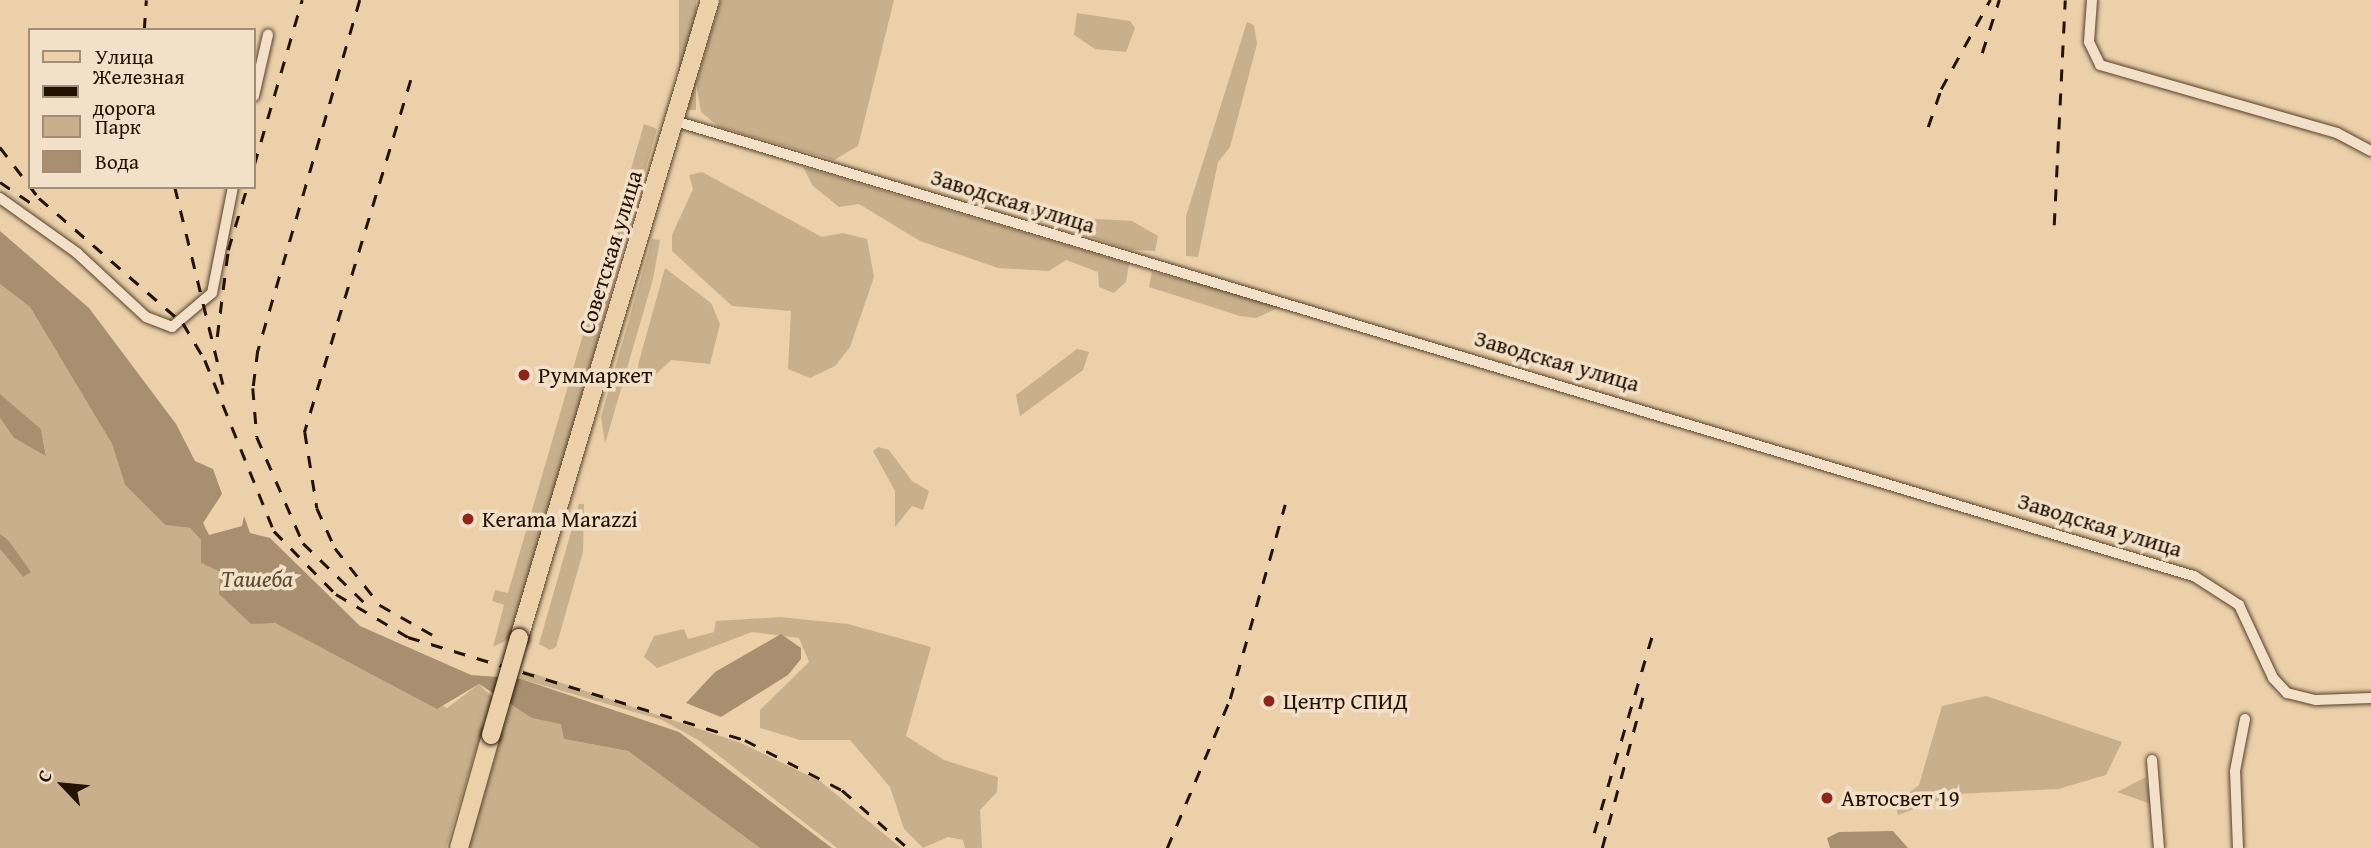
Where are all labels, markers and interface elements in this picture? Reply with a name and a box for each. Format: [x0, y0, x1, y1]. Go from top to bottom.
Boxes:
legend [28, 28, 256, 189]
text: Улица [95, 41, 154, 72]
text: Железная дорога [93, 61, 185, 123]
text: Парк [95, 111, 141, 142]
text: Вода [95, 146, 139, 177]
street label: Заводская улица [928, 163, 1098, 239]
street label: Советская улица [572, 167, 648, 337]
street label: Заводская улица [1471, 324, 1643, 398]
place label: Руммаркет [538, 361, 652, 389]
marker: Руммаркет [516, 367, 532, 383]
street label: Заводская улица [2015, 487, 2185, 563]
place label: Kerama Marazzi [482, 505, 638, 533]
marker: Kerama Marazzi [460, 511, 476, 527]
water label: Ташеба [221, 565, 293, 593]
place label: Центр СПИД [1283, 687, 1408, 715]
marker: Центр СПИД [1261, 693, 1277, 709]
north arrow [28, 750, 98, 820]
text: С [29, 765, 59, 787]
place label: Автосвет 19 [1841, 784, 1960, 812]
marker: Автосвет 19 [1819, 790, 1835, 806]

